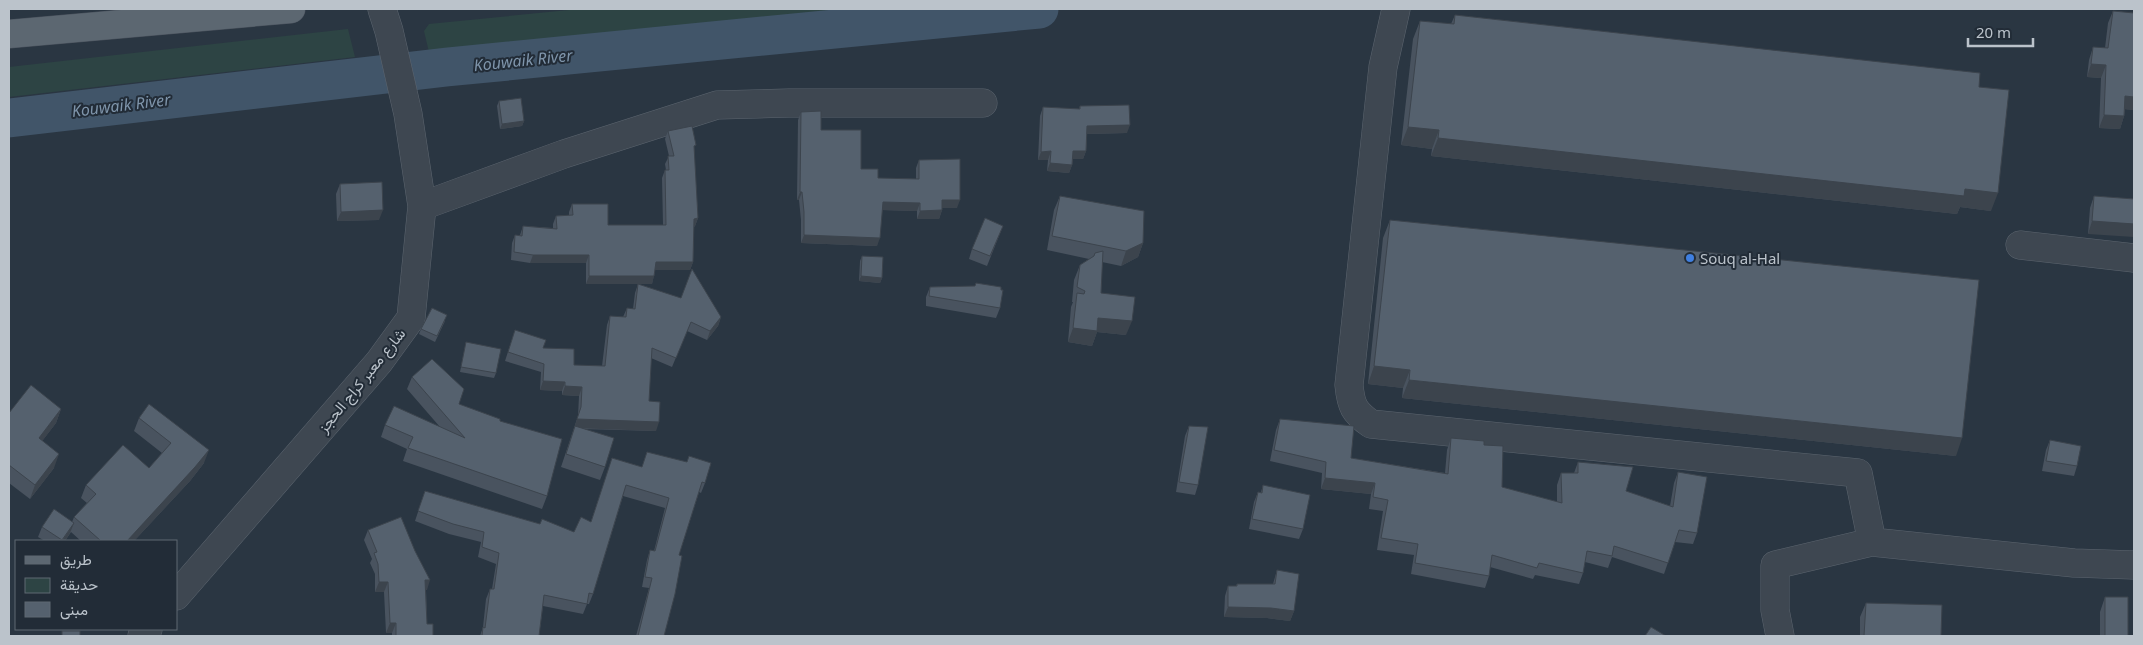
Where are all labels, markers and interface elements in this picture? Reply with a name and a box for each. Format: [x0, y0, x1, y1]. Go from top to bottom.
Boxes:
scale bar [1968, 15, 2033, 47]
text: 20 m [1976, 22, 2011, 42]
water label: Kouwaik River [472, 44, 574, 76]
water label: Kouwaik River [70, 88, 172, 122]
place label: Souq al-Hal [1700, 248, 1780, 268]
marker: Souq al-Hal [1684, 252, 1696, 264]
street label: شارع معبر كراج الحجز [312, 324, 411, 438]
legend [15, 540, 178, 630]
text: طريق [60, 549, 92, 570]
text: حديقة [60, 574, 98, 594]
text: مبنى [60, 599, 88, 620]

